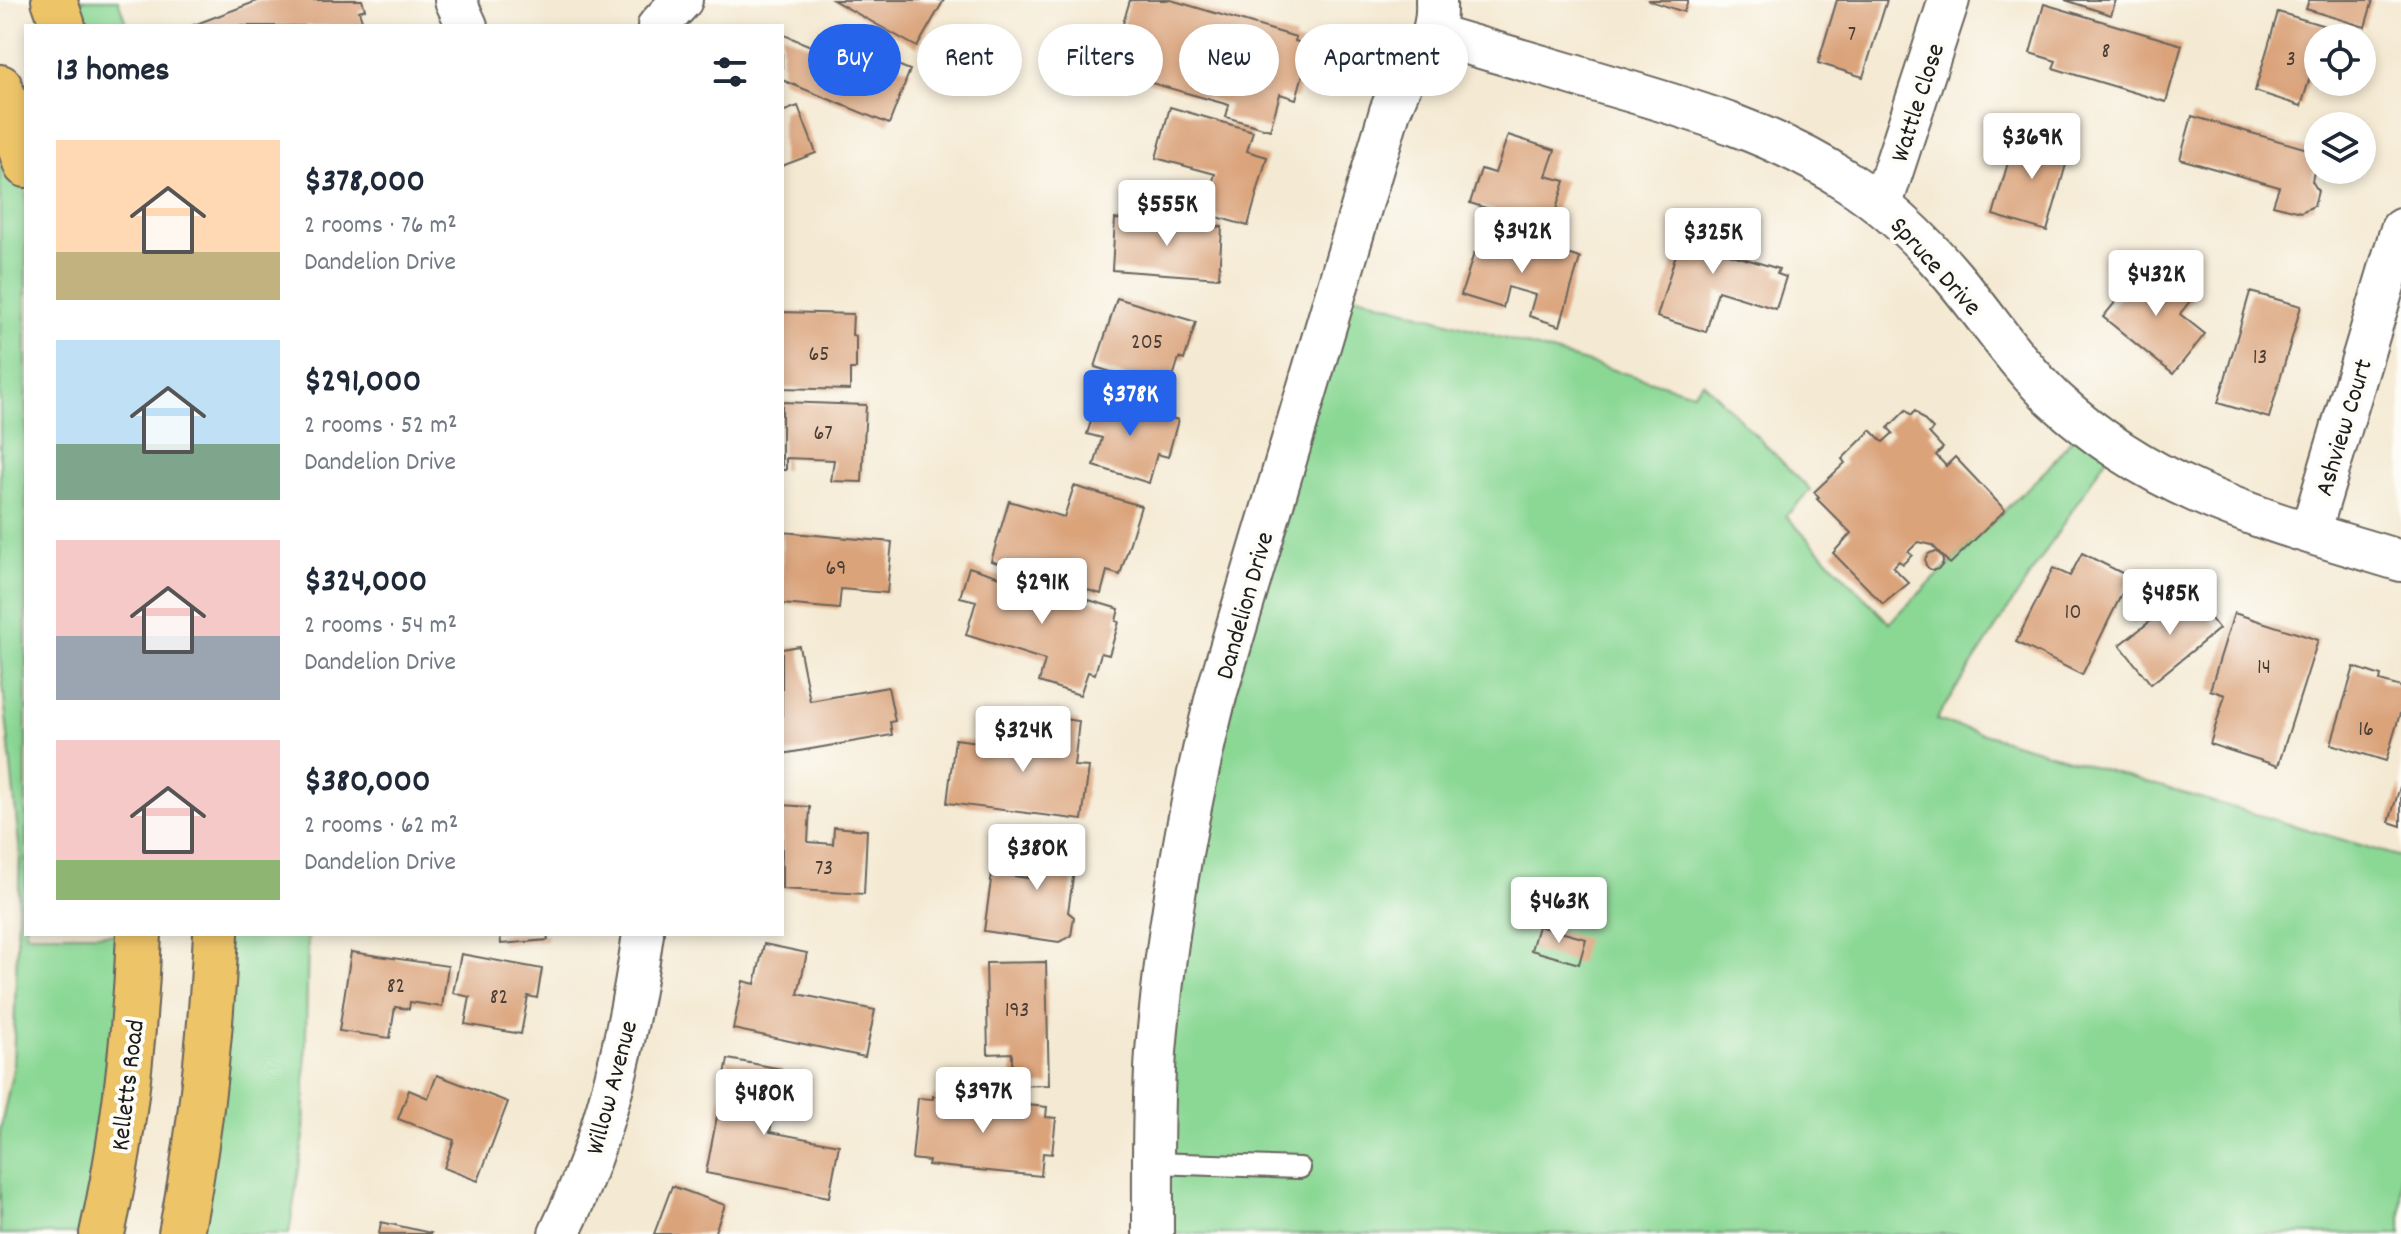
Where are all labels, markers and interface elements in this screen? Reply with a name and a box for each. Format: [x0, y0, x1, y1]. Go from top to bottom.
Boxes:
house number: 7 [1848, 20, 1856, 51]
chip: Buy [808, 24, 901, 96]
chip: Rent [917, 24, 1022, 96]
chip: Filters [1038, 24, 1163, 96]
chip: New [1179, 24, 1279, 96]
chip: Apartment [1295, 24, 1468, 96]
map controls [2304, 24, 2376, 184]
button: locate [2304, 24, 2376, 96]
house number: 8 [2102, 37, 2110, 68]
street label: Wattle Close [1883, 39, 1956, 167]
house number: 3 [2286, 45, 2296, 76]
text: 13 homes [56, 48, 170, 97]
icon: filters [708, 50, 752, 94]
button: layers [2304, 112, 2376, 184]
pin: $369K [1976, 113, 2088, 181]
text: $369K [2001, 120, 2063, 157]
text: $378,000 [304, 159, 425, 208]
icon: home [120, 172, 216, 268]
pin: $555K [1111, 180, 1223, 248]
text: $555K [1136, 187, 1198, 224]
pin: $342K [1466, 207, 1578, 275]
text: 2 rooms · 76 m² [304, 208, 457, 245]
pin: $325K [1657, 208, 1769, 276]
street label: Spruce Drive [1880, 210, 1989, 325]
text: $342K [1493, 214, 1551, 251]
text: $325K [1683, 215, 1743, 252]
text: Dandelion Drive [304, 245, 456, 282]
pin: $432K [2100, 250, 2212, 318]
text: $432K [2127, 257, 2185, 294]
house number: 205 [1131, 328, 1163, 359]
house number: 65 [809, 340, 829, 371]
house number: 13 [2253, 343, 2267, 374]
street label: Ashview Court [2307, 355, 2384, 501]
text: $291,000 [304, 359, 421, 408]
pin: $378K [1074, 370, 1186, 438]
icon: home [120, 372, 216, 468]
text: $378K [1101, 377, 1159, 414]
text: 2 rooms · 52 m² [304, 408, 457, 445]
house number: 67 [813, 419, 833, 450]
text: Dandelion Drive [304, 445, 456, 482]
street label: Dandelion Drive [1208, 528, 1285, 684]
house number: 69 [826, 554, 846, 585]
pin: $291K [986, 558, 1098, 626]
text: $324,000 [304, 559, 427, 608]
text: $291K [1015, 565, 1069, 602]
pin: $485K [2114, 569, 2226, 637]
icon: home [120, 572, 216, 668]
text: $485K [2141, 576, 2199, 613]
house number: 10 [2065, 598, 2081, 629]
text: 2 rooms · 54 m² [304, 608, 457, 645]
text: Dandelion Drive [304, 645, 456, 682]
house number: 14 [2257, 653, 2271, 684]
pin: $324K [967, 706, 1079, 774]
text: $324K [994, 713, 1052, 750]
house number: 16 [2358, 715, 2374, 746]
text: $380,000 [304, 759, 431, 808]
icon: home [120, 772, 216, 868]
text: 2 rooms · 62 m² [304, 808, 458, 845]
pin: $380K [981, 824, 1093, 892]
text: $380K [1006, 831, 1068, 868]
text: Dandelion Drive [304, 845, 456, 882]
house number: 73 [815, 854, 833, 885]
pin: $463K [1503, 877, 1615, 945]
text: $463K [1529, 884, 1589, 921]
house number: 82 [387, 972, 405, 1003]
house number: 82 [490, 983, 508, 1014]
house number: 193 [1005, 996, 1029, 1027]
street label: Willow Avenue [578, 1017, 649, 1159]
street label: Kelletts Road [103, 1018, 156, 1153]
pin: $397K [927, 1067, 1039, 1135]
pin: $480K [708, 1069, 820, 1137]
text: $397K [954, 1074, 1012, 1111]
text: $480K [734, 1076, 794, 1113]

